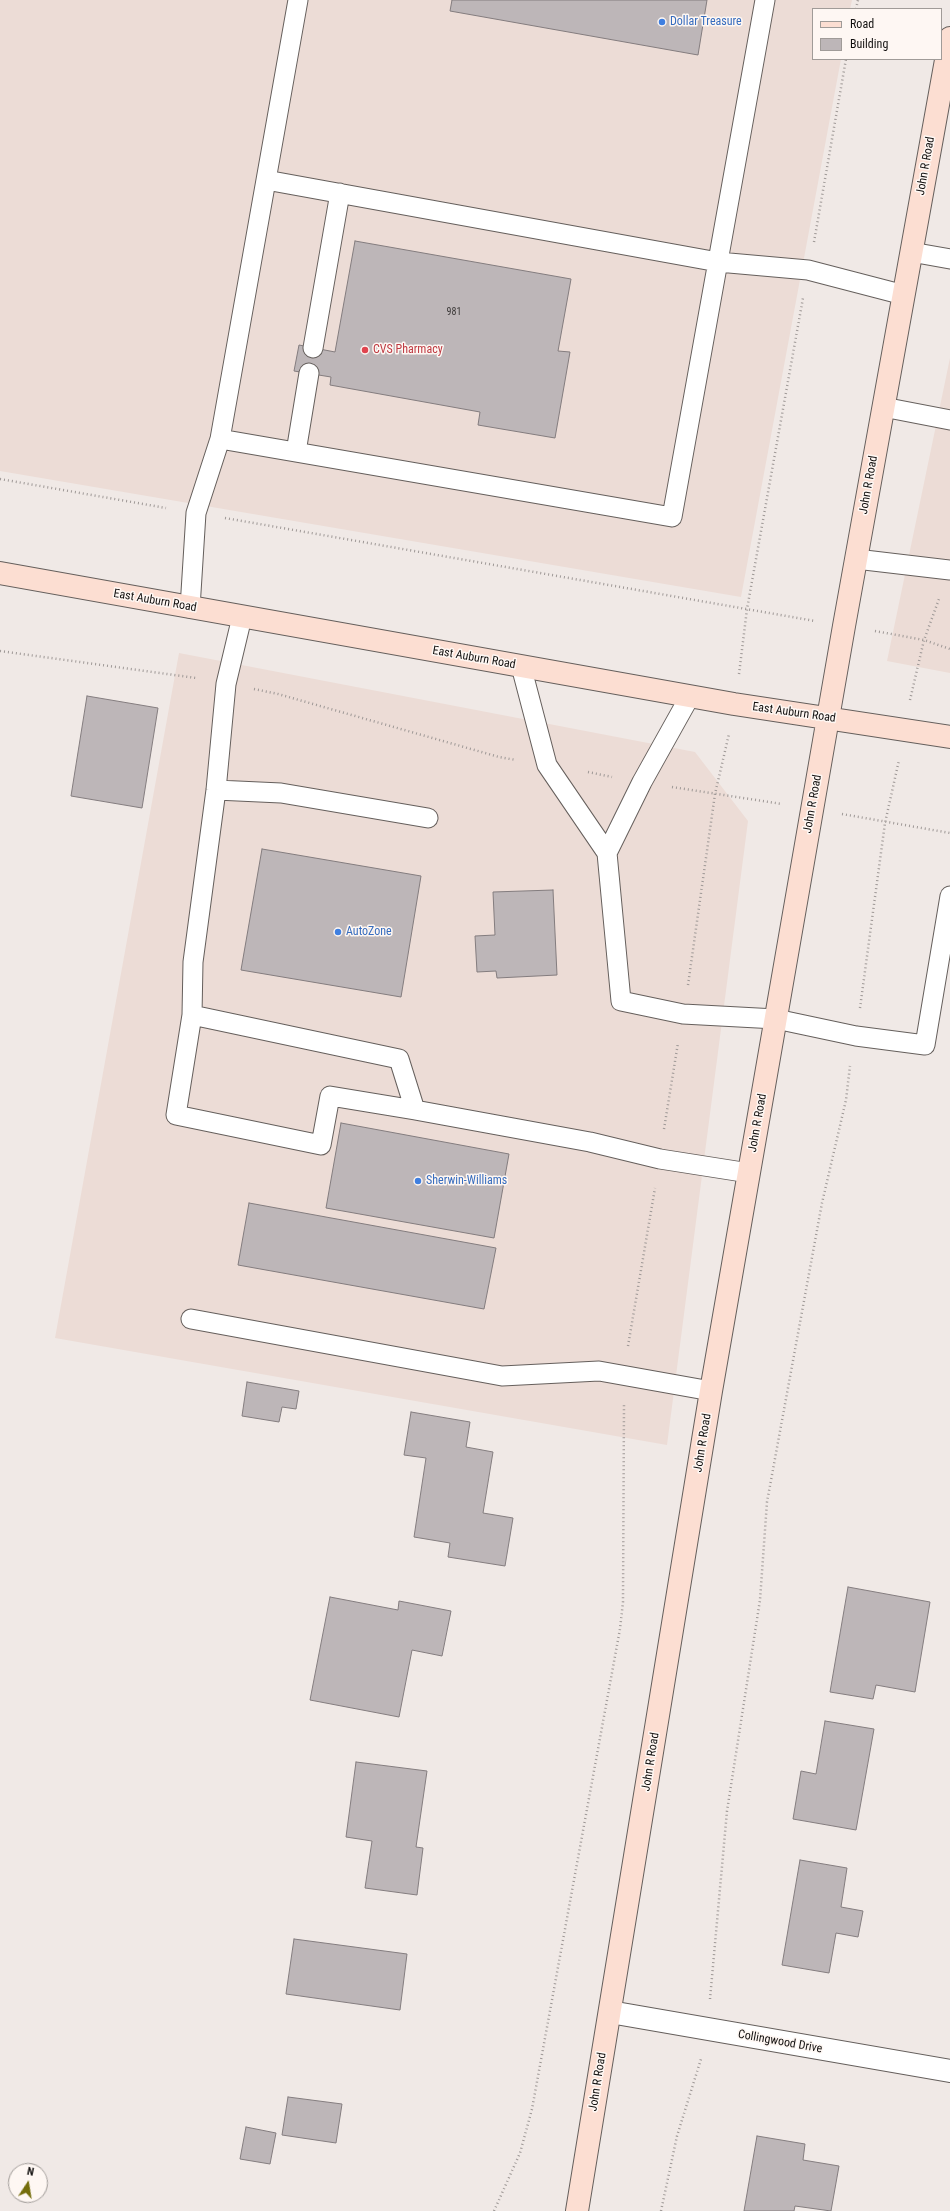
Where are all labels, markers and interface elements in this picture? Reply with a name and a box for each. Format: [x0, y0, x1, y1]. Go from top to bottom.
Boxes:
legend [812, 8, 942, 60]
place label: Dollar Treasure [670, 15, 742, 29]
marker: Dollar Treasure [657, 17, 667, 27]
text: Road [850, 17, 874, 31]
text: Building [850, 37, 888, 51]
street label: John R Road [914, 135, 938, 197]
house number: 981 [447, 306, 461, 318]
place label: CVS Pharmacy [373, 343, 443, 357]
marker: CVS Pharmacy [360, 345, 370, 355]
street label: John R Road [857, 454, 881, 516]
street label: East Auburn Road [112, 587, 198, 615]
street label: East Auburn Road [431, 644, 517, 672]
street label: East Auburn Road [751, 700, 837, 726]
street label: John R Road [801, 773, 825, 835]
place label: AutoZone [346, 925, 392, 939]
marker: AutoZone [333, 927, 343, 937]
street label: John R Road [746, 1092, 770, 1154]
place label: Sherwin-Williams [426, 1174, 507, 1188]
marker: Sherwin-Williams [413, 1176, 423, 1186]
street label: John R Road [691, 1413, 715, 1473]
street label: John R Road [639, 1732, 663, 1792]
street label: Collingwood Drive [737, 2028, 823, 2056]
street label: John R Road [586, 2052, 610, 2112]
north arrow [8, 2163, 48, 2203]
text: N [26, 2165, 35, 2179]

